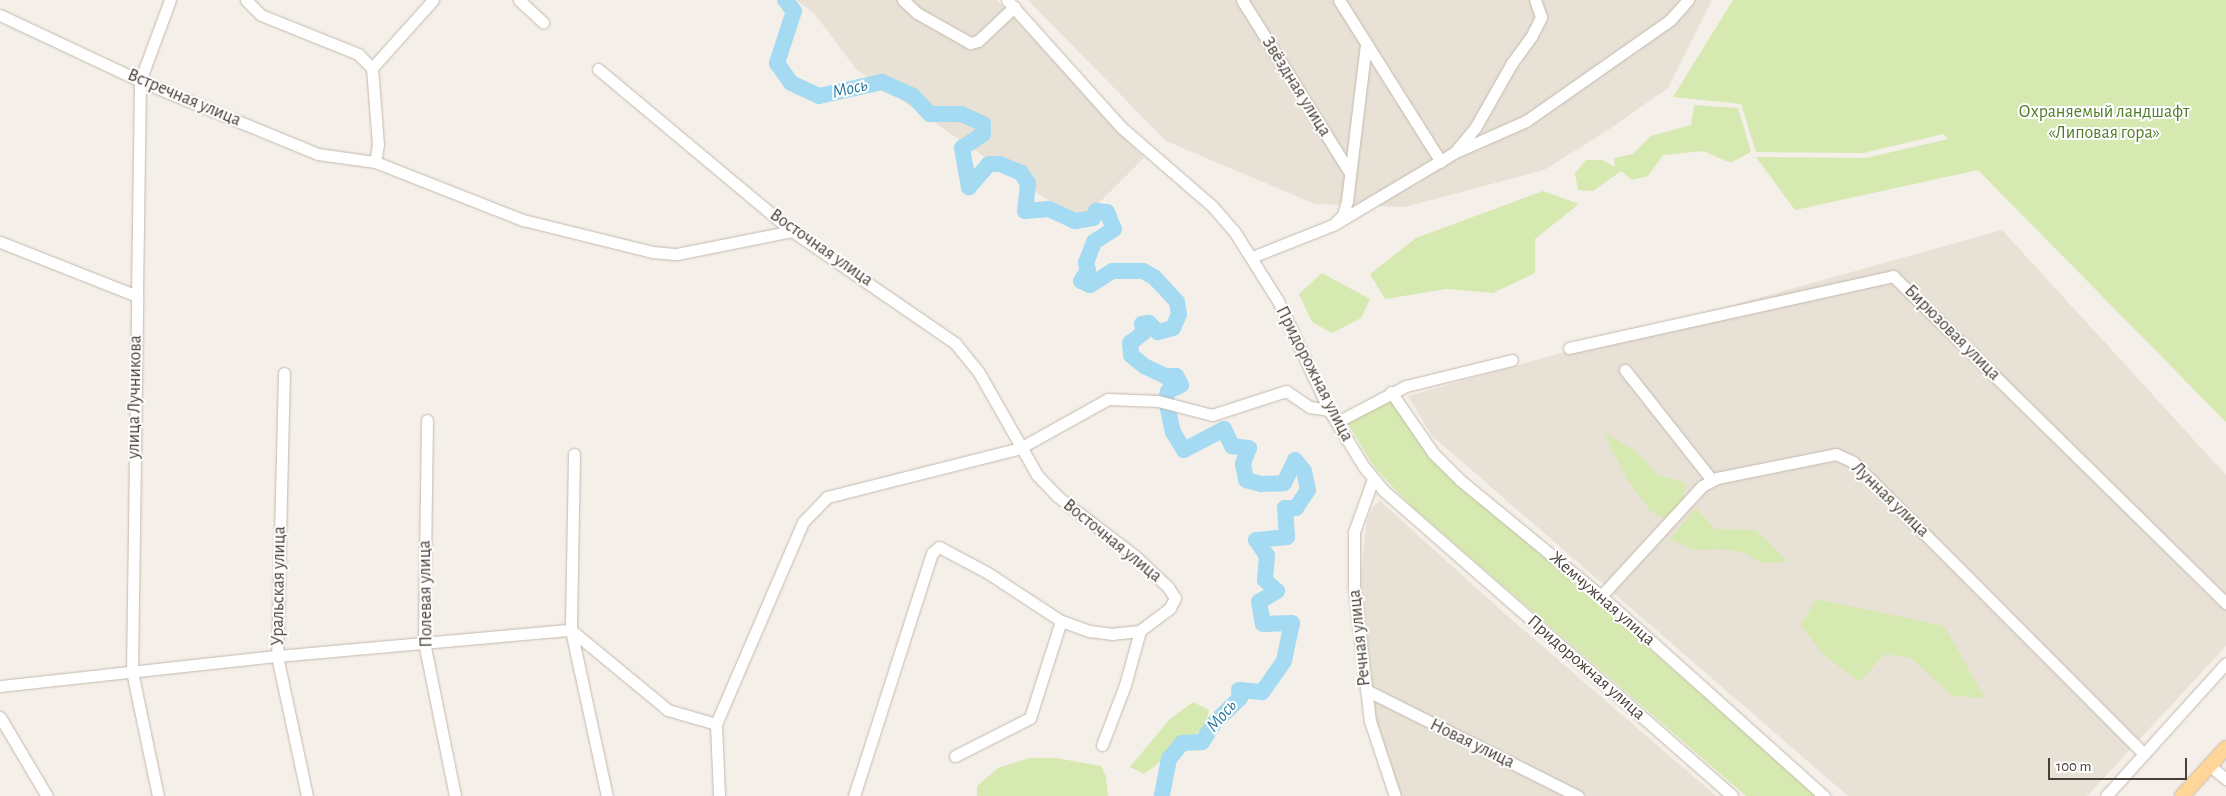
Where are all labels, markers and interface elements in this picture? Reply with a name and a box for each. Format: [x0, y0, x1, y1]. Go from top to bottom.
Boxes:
street label: Звёздная улица [1257, 33, 1335, 141]
street label: Встречная улица [124, 64, 244, 132]
water label: Мось [830, 74, 870, 104]
park label: Охраняемый ландшафт «Липовая гора» [2019, 102, 2189, 144]
street label: Восточная улица [765, 204, 877, 292]
street label: Бирюзовая улица [1899, 280, 2005, 386]
street label: Придорожная улица [1270, 303, 1358, 445]
street label: улица Лучникова [123, 335, 147, 459]
street label: Лунная улица [1847, 458, 1933, 542]
street label: Восточная улица [1058, 495, 1166, 587]
street label: Уральская улица [267, 526, 291, 646]
street label: Полевая улица [414, 540, 438, 648]
street label: Жемчужная улица [1545, 547, 1659, 651]
street label: Речная улица [1344, 589, 1376, 687]
street label: Придорожная улица [1523, 611, 1649, 725]
water label: Мось [1202, 695, 1242, 737]
street label: Новая улица [1426, 714, 1518, 774]
scale bar [2051, 748, 2190, 780]
text: 100 m [2056, 759, 2091, 774]

